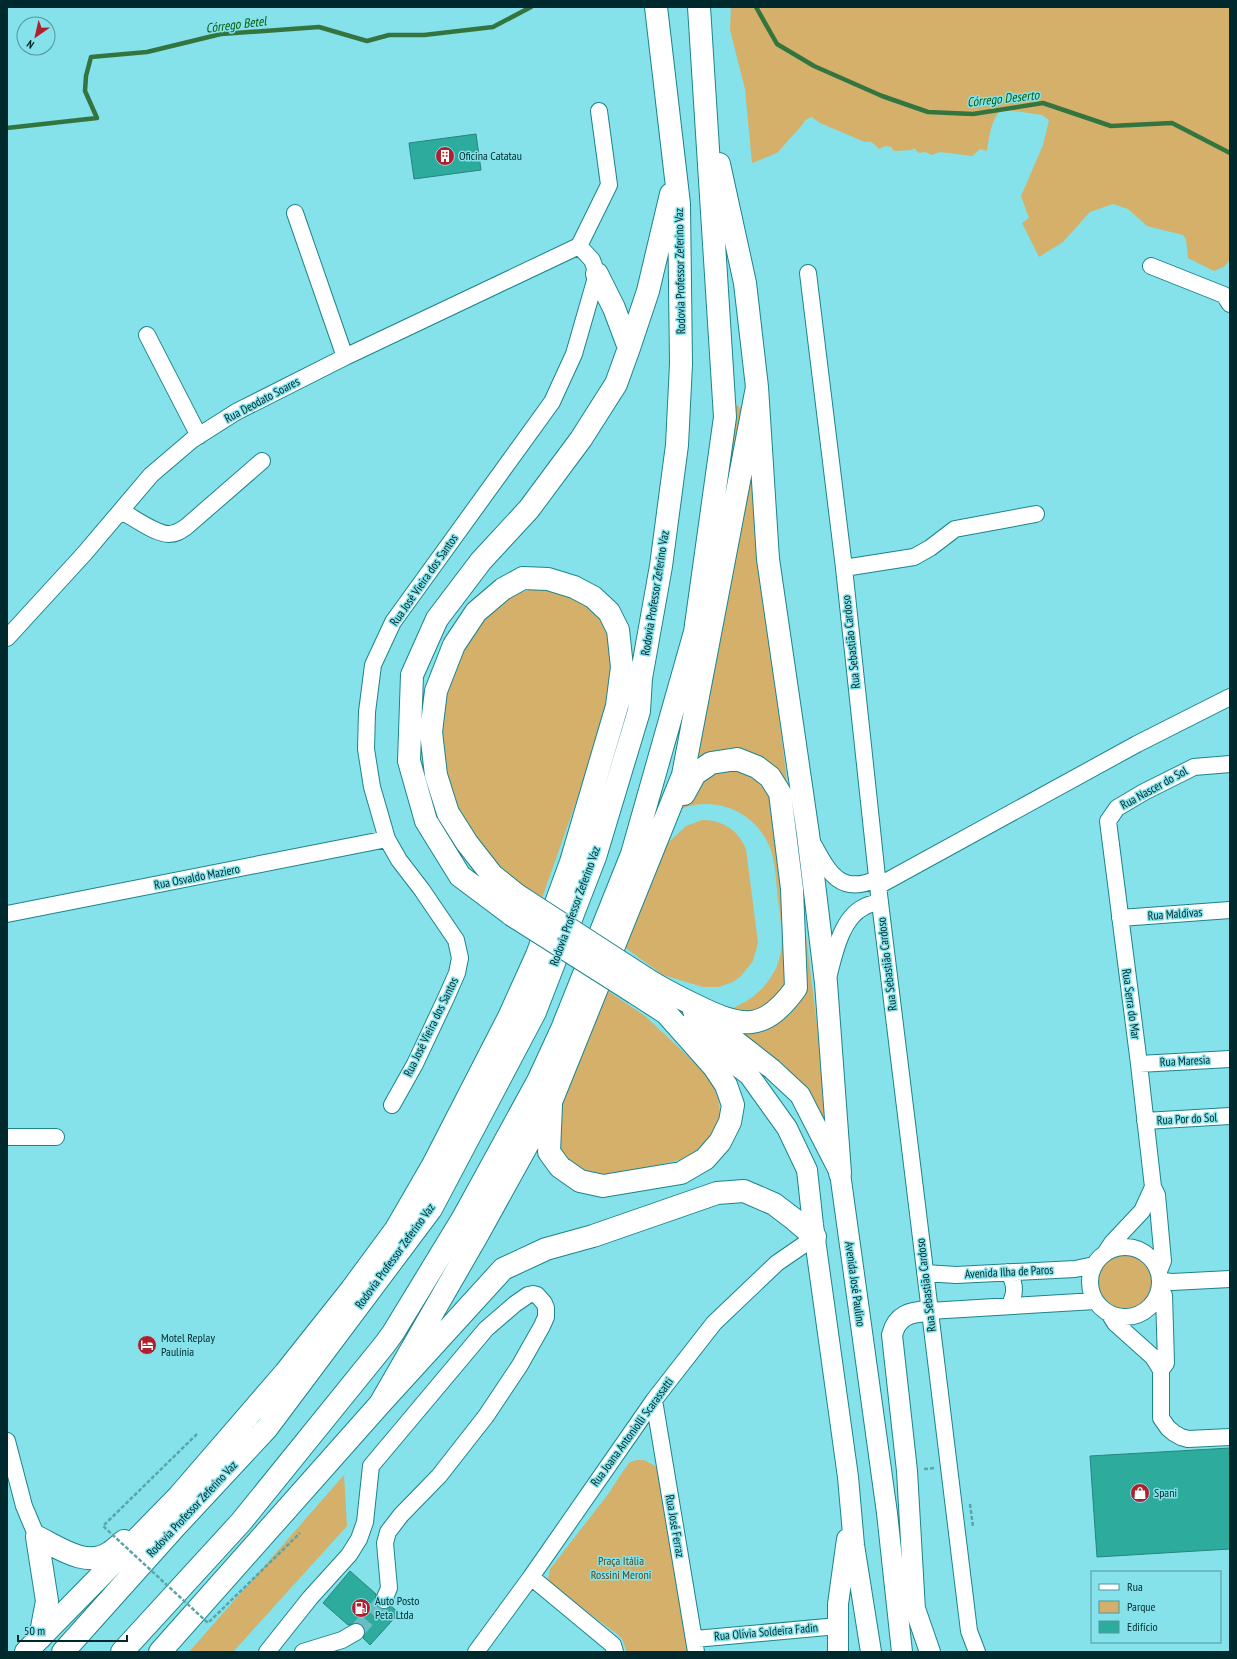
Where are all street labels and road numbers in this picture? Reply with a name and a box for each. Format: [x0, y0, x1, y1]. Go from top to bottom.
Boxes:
street label: Rodovia Professor Zeferino Vaz [671, 208, 688, 334]
street label: Rua Deodato Soares [222, 373, 302, 426]
street label: Rodovia Professor Zeferino Vaz [637, 529, 672, 656]
street label: Rua José Vieira dos Santos [386, 531, 461, 629]
street label: Rua Sebastião Cardoso [838, 595, 863, 690]
street label: Rua Nascer do Sol [1118, 763, 1190, 812]
street label: Rodovia Professor Zeferino Vaz [546, 844, 603, 968]
street label: Rua Osvaldo Maziero [153, 861, 241, 892]
street label: Rua Maldivas [1147, 904, 1203, 923]
street label: Rua Sebastião Cardoso [873, 917, 900, 1012]
street label: Rua Serra do Mar [1119, 968, 1144, 1041]
street label: Rua José Vieira dos Santos [400, 975, 461, 1079]
street label: Rua Maresia [1159, 1052, 1211, 1069]
street label: Rua Por do Sol [1156, 1109, 1218, 1128]
street label: Rodovia Professor Zeferino Vaz [351, 1200, 438, 1311]
street label: Rua Sebastião Cardoso [912, 1238, 939, 1333]
street label: Avenida José Paulino [842, 1240, 869, 1328]
street label: Avenida Ilha de Paros [964, 1262, 1054, 1281]
street label: Rua Joana Antoniolli Scarassatti [587, 1374, 676, 1489]
street label: Rodovia Professor Zeferino Vaz [143, 1457, 240, 1560]
street label: Rua José Ferraz [663, 1493, 688, 1559]
street label: Rua Olívia Soldeira Fadin [713, 1619, 819, 1644]

